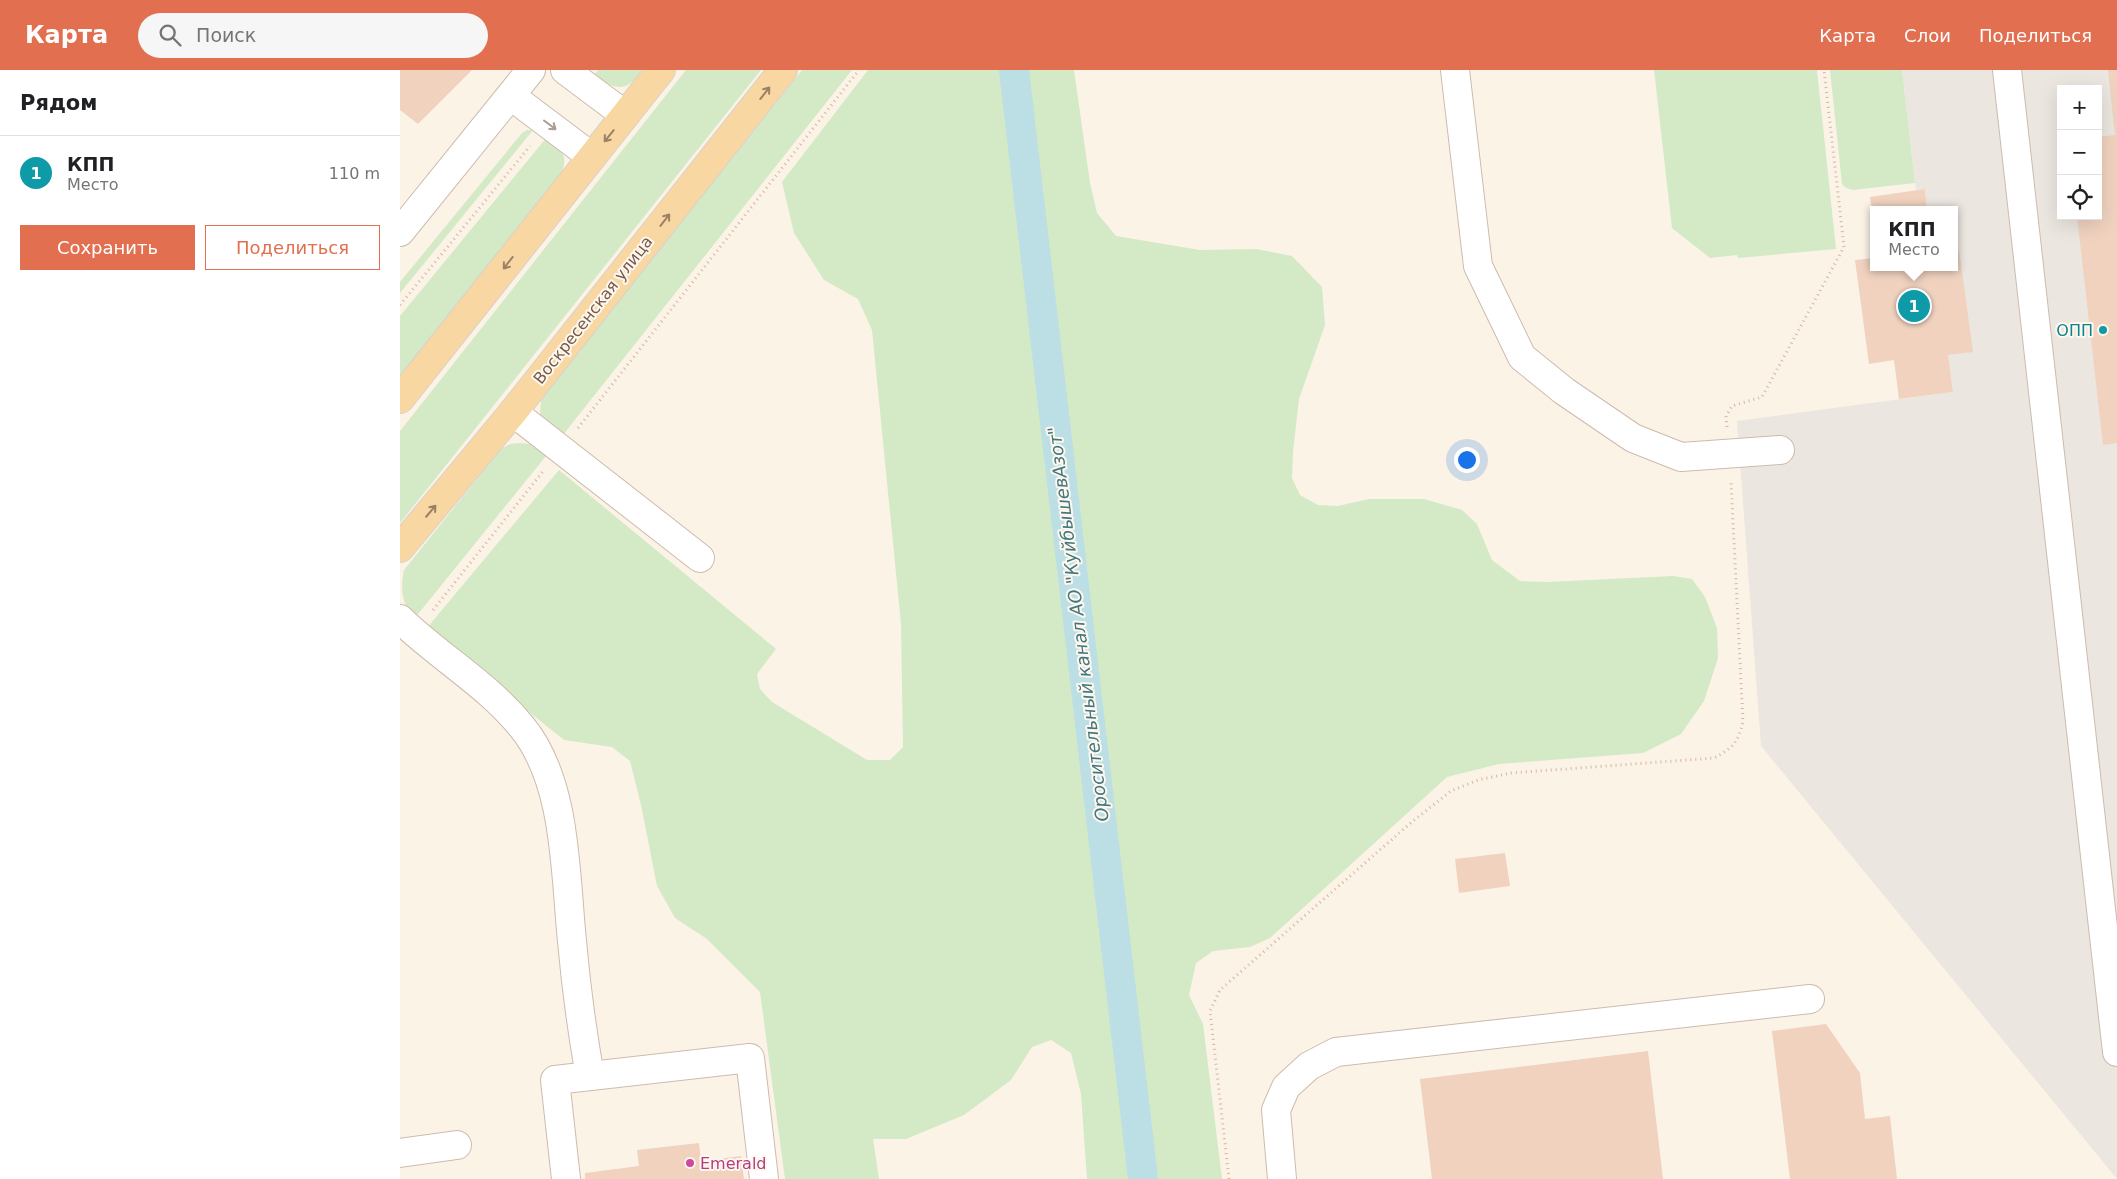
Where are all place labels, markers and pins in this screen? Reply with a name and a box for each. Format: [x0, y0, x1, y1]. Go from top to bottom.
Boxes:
pin: 1 [1898, 287, 1930, 325]
place label: ОПП [2056, 321, 2093, 340]
marker: ОПП [2097, 324, 2109, 336]
place label: Emerald [700, 1154, 767, 1173]
marker: Emerald [684, 1157, 696, 1169]

